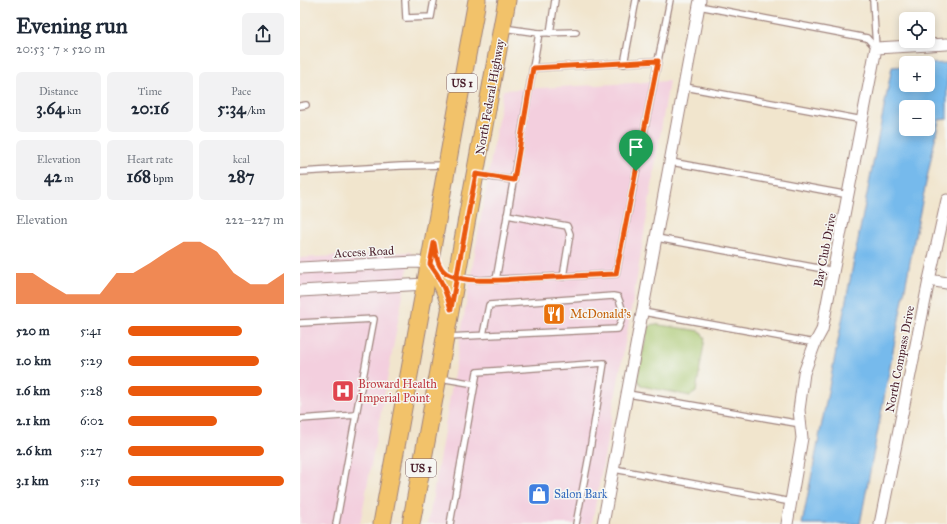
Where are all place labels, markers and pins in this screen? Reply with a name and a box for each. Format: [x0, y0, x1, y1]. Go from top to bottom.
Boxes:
pin [619, 130, 653, 171]
restaurant icon: McDonald's [541, 301, 567, 327]
place label: McDonald's [570, 307, 631, 321]
place label: Broward Health Imperial Point [358, 377, 437, 405]
hospital icon: Broward Health Imperial Point [330, 378, 356, 404]
shop icon: Salon Bark [526, 481, 552, 507]
place label: Salon Bark [554, 487, 608, 501]

